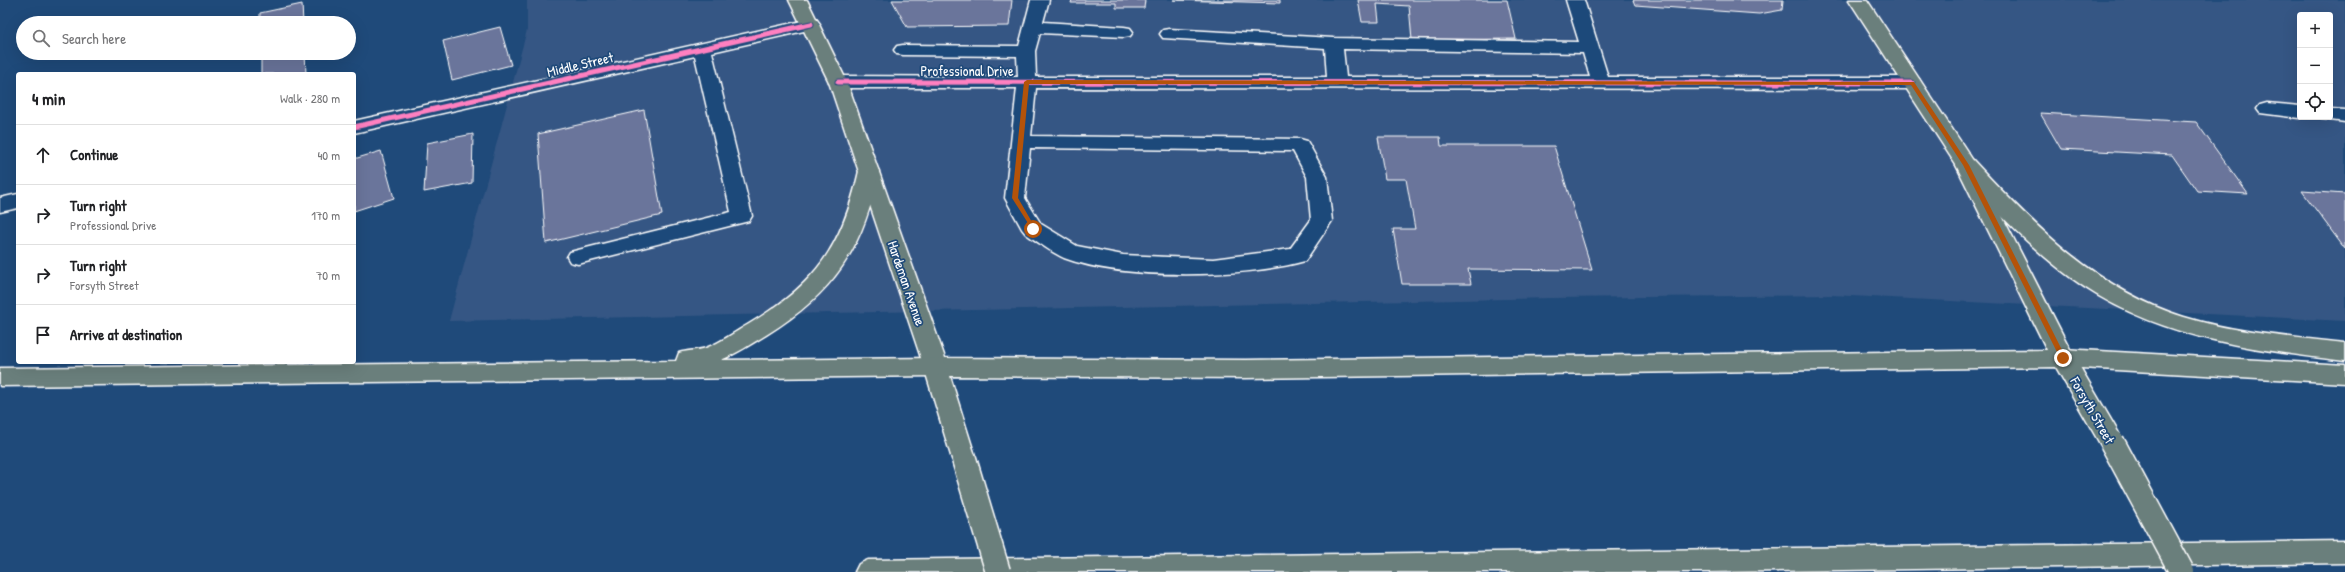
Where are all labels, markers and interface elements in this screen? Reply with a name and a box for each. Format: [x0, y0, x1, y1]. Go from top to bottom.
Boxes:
map controls [2297, 12, 2333, 120]
button: + [2297, 12, 2333, 48]
search box [16, 16, 356, 60]
icon: search [30, 27, 52, 49]
text: Search here [62, 28, 126, 49]
street label: Middle Street [545, 47, 615, 81]
button: − [2297, 48, 2333, 84]
street label: Professional Drive [920, 61, 1014, 80]
button: locate [2297, 84, 2333, 120]
text: 4 min [32, 87, 65, 110]
text: Walk · 280 m [280, 89, 340, 107]
icon: ahead [32, 144, 54, 166]
text: Continue [70, 144, 118, 165]
text: 40 m [317, 146, 340, 164]
text: Turn right [70, 195, 126, 216]
icon: right [32, 204, 54, 226]
text: 170 m [311, 206, 340, 224]
text: Professional Drive [70, 216, 156, 234]
route start [1024, 220, 1042, 238]
street label: Hardeman Avenue [884, 238, 931, 328]
text: Turn right [70, 255, 126, 276]
icon: right [32, 264, 54, 286]
text: 70 m [316, 266, 340, 284]
text: Forsyth Street [70, 276, 139, 294]
icon: arrive [32, 324, 54, 346]
text: Arrive at destination [70, 324, 182, 345]
route end [2054, 349, 2072, 367]
street label: Forsyth Street [2065, 372, 2120, 447]

